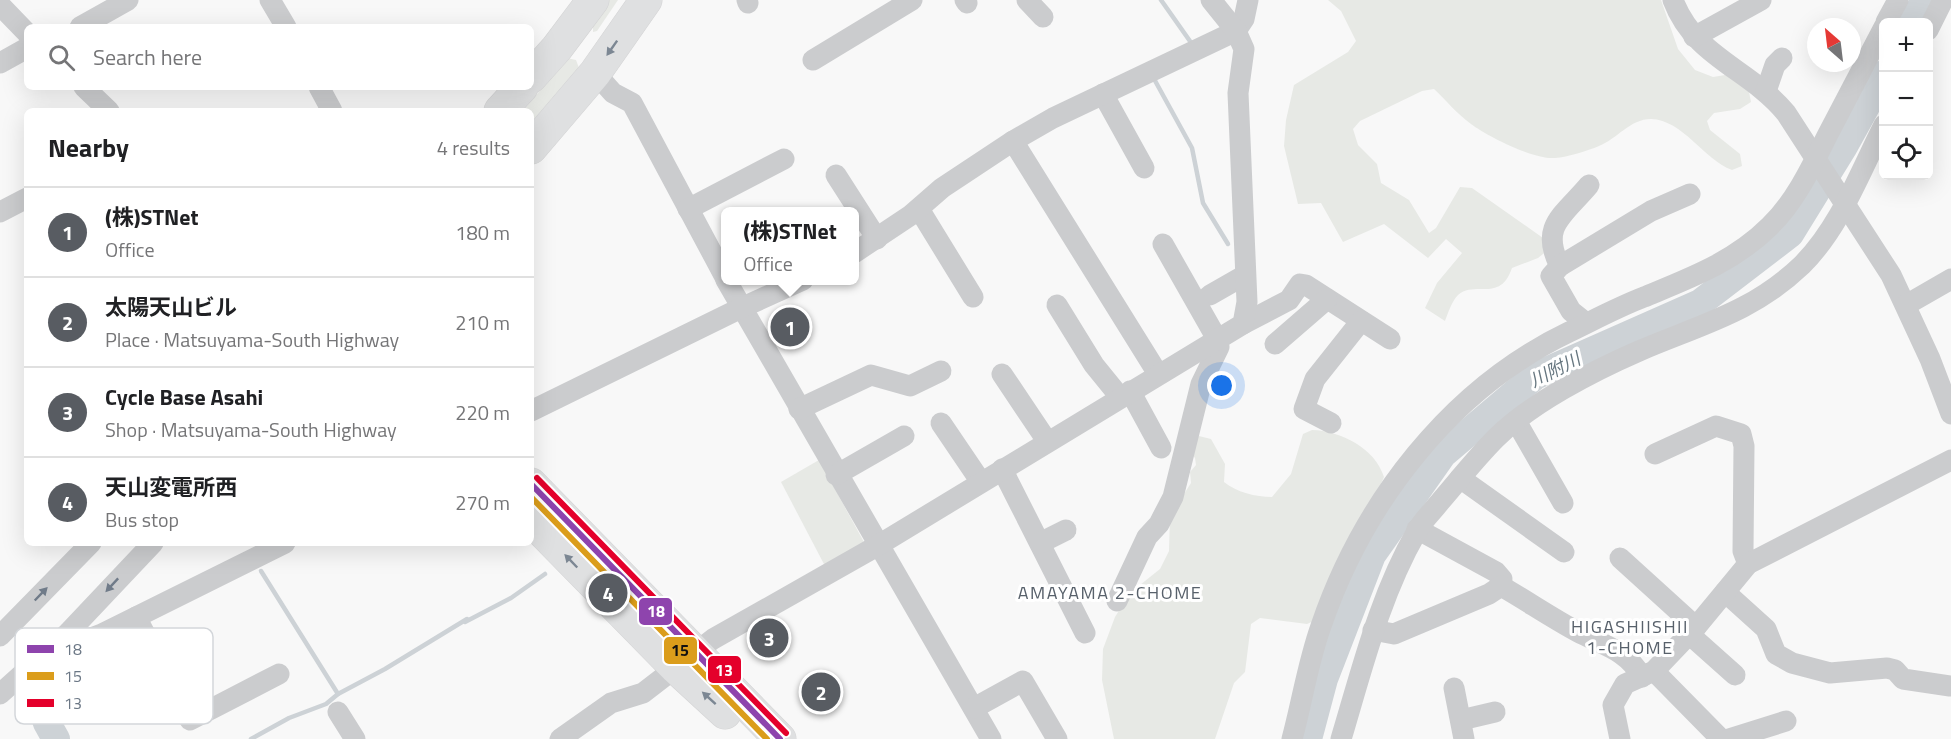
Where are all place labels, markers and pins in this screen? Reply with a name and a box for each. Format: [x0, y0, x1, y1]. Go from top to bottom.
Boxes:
pin: 1 [770, 304, 810, 350]
pin: 4 [588, 570, 628, 616]
pin: 3 [750, 616, 788, 660]
pin: 2 [802, 670, 840, 714]

